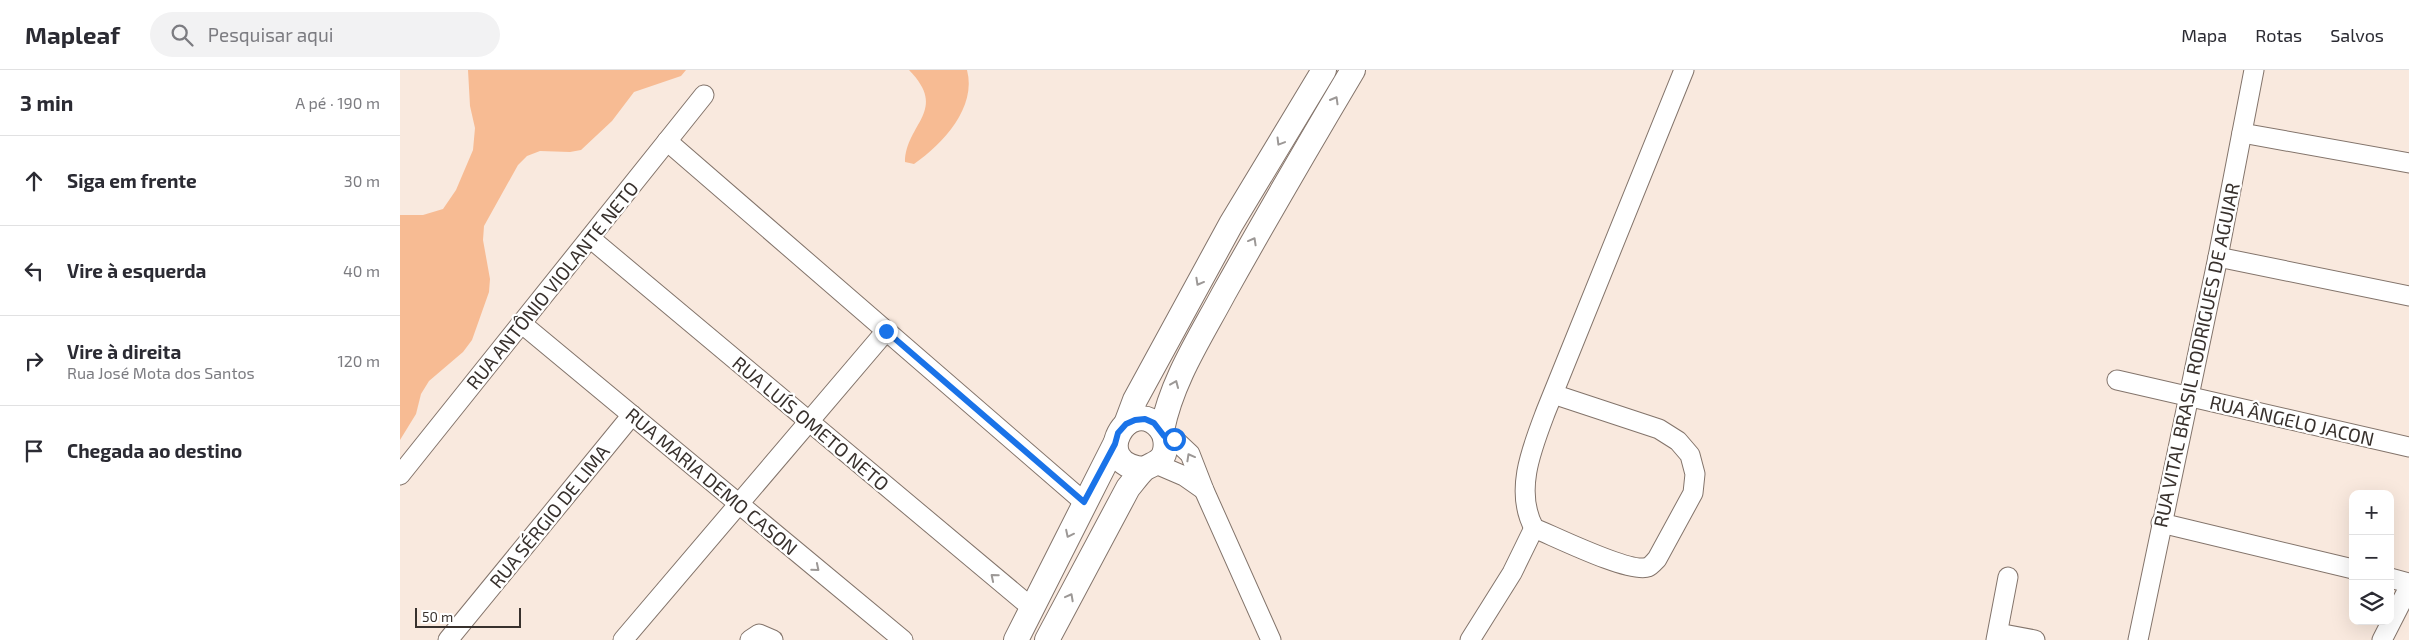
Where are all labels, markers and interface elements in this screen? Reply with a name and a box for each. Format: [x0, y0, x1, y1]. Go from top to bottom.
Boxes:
search box [150, 12, 500, 57]
text: Mapleaf [25, 20, 120, 49]
icon: search [168, 21, 196, 49]
text: Pesquisar aqui [208, 23, 334, 46]
text: Mapa [2181, 24, 2227, 46]
text: Rotas [2255, 24, 2302, 46]
text: Salvos [2330, 24, 2384, 46]
text: 3 min [20, 90, 73, 115]
text: A pé · 190 m [295, 93, 380, 112]
one-way arrow [1328, 97, 1338, 106]
one-way arrow [1277, 136, 1287, 145]
icon: ahead [20, 167, 48, 195]
text: Siga em frente [67, 169, 197, 192]
text: 30 m [344, 171, 380, 190]
street label: RUA ANTÔNIO VIOLANTE NETO [461, 176, 643, 394]
street label: RUA VITAL BRASIL RODRIGUES DE AGUIAR [2148, 181, 2244, 529]
one-way arrow [1247, 237, 1257, 246]
icon: left [20, 257, 48, 285]
text: Vire à esquerda [67, 259, 206, 282]
text: 40 m [343, 261, 380, 280]
one-way arrow [1195, 277, 1205, 286]
route end [875, 320, 898, 343]
text: Vire à direita [67, 340, 181, 363]
icon: right [20, 347, 48, 375]
text: 120 m [337, 351, 380, 370]
street label: RUA LUÍS OMETO NETO [728, 351, 894, 495]
text: Rua José Mota dos Santos [67, 363, 255, 382]
one-way arrow [1169, 380, 1180, 389]
street label: RUA ÂNGELO JACON [2207, 390, 2377, 450]
street label: RUA MARIA DEMO CASON [622, 402, 802, 560]
route start [1163, 428, 1186, 451]
icon: arrive [20, 437, 48, 465]
text: Chegada ao destino [67, 439, 242, 462]
street label: RUA SÉRGIO DE LIMA [484, 440, 614, 592]
one-way arrow [1186, 454, 1196, 463]
map controls [2349, 490, 2394, 625]
button: + [2349, 490, 2394, 535]
one-way arrow [1064, 529, 1075, 538]
button: − [2349, 535, 2394, 580]
one-way arrow [811, 563, 820, 572]
one-way arrow [991, 574, 1000, 583]
button: layers [2349, 580, 2394, 625]
one-way arrow [1064, 593, 1074, 602]
scale bar [415, 605, 521, 628]
text: 50 m [422, 608, 453, 625]

